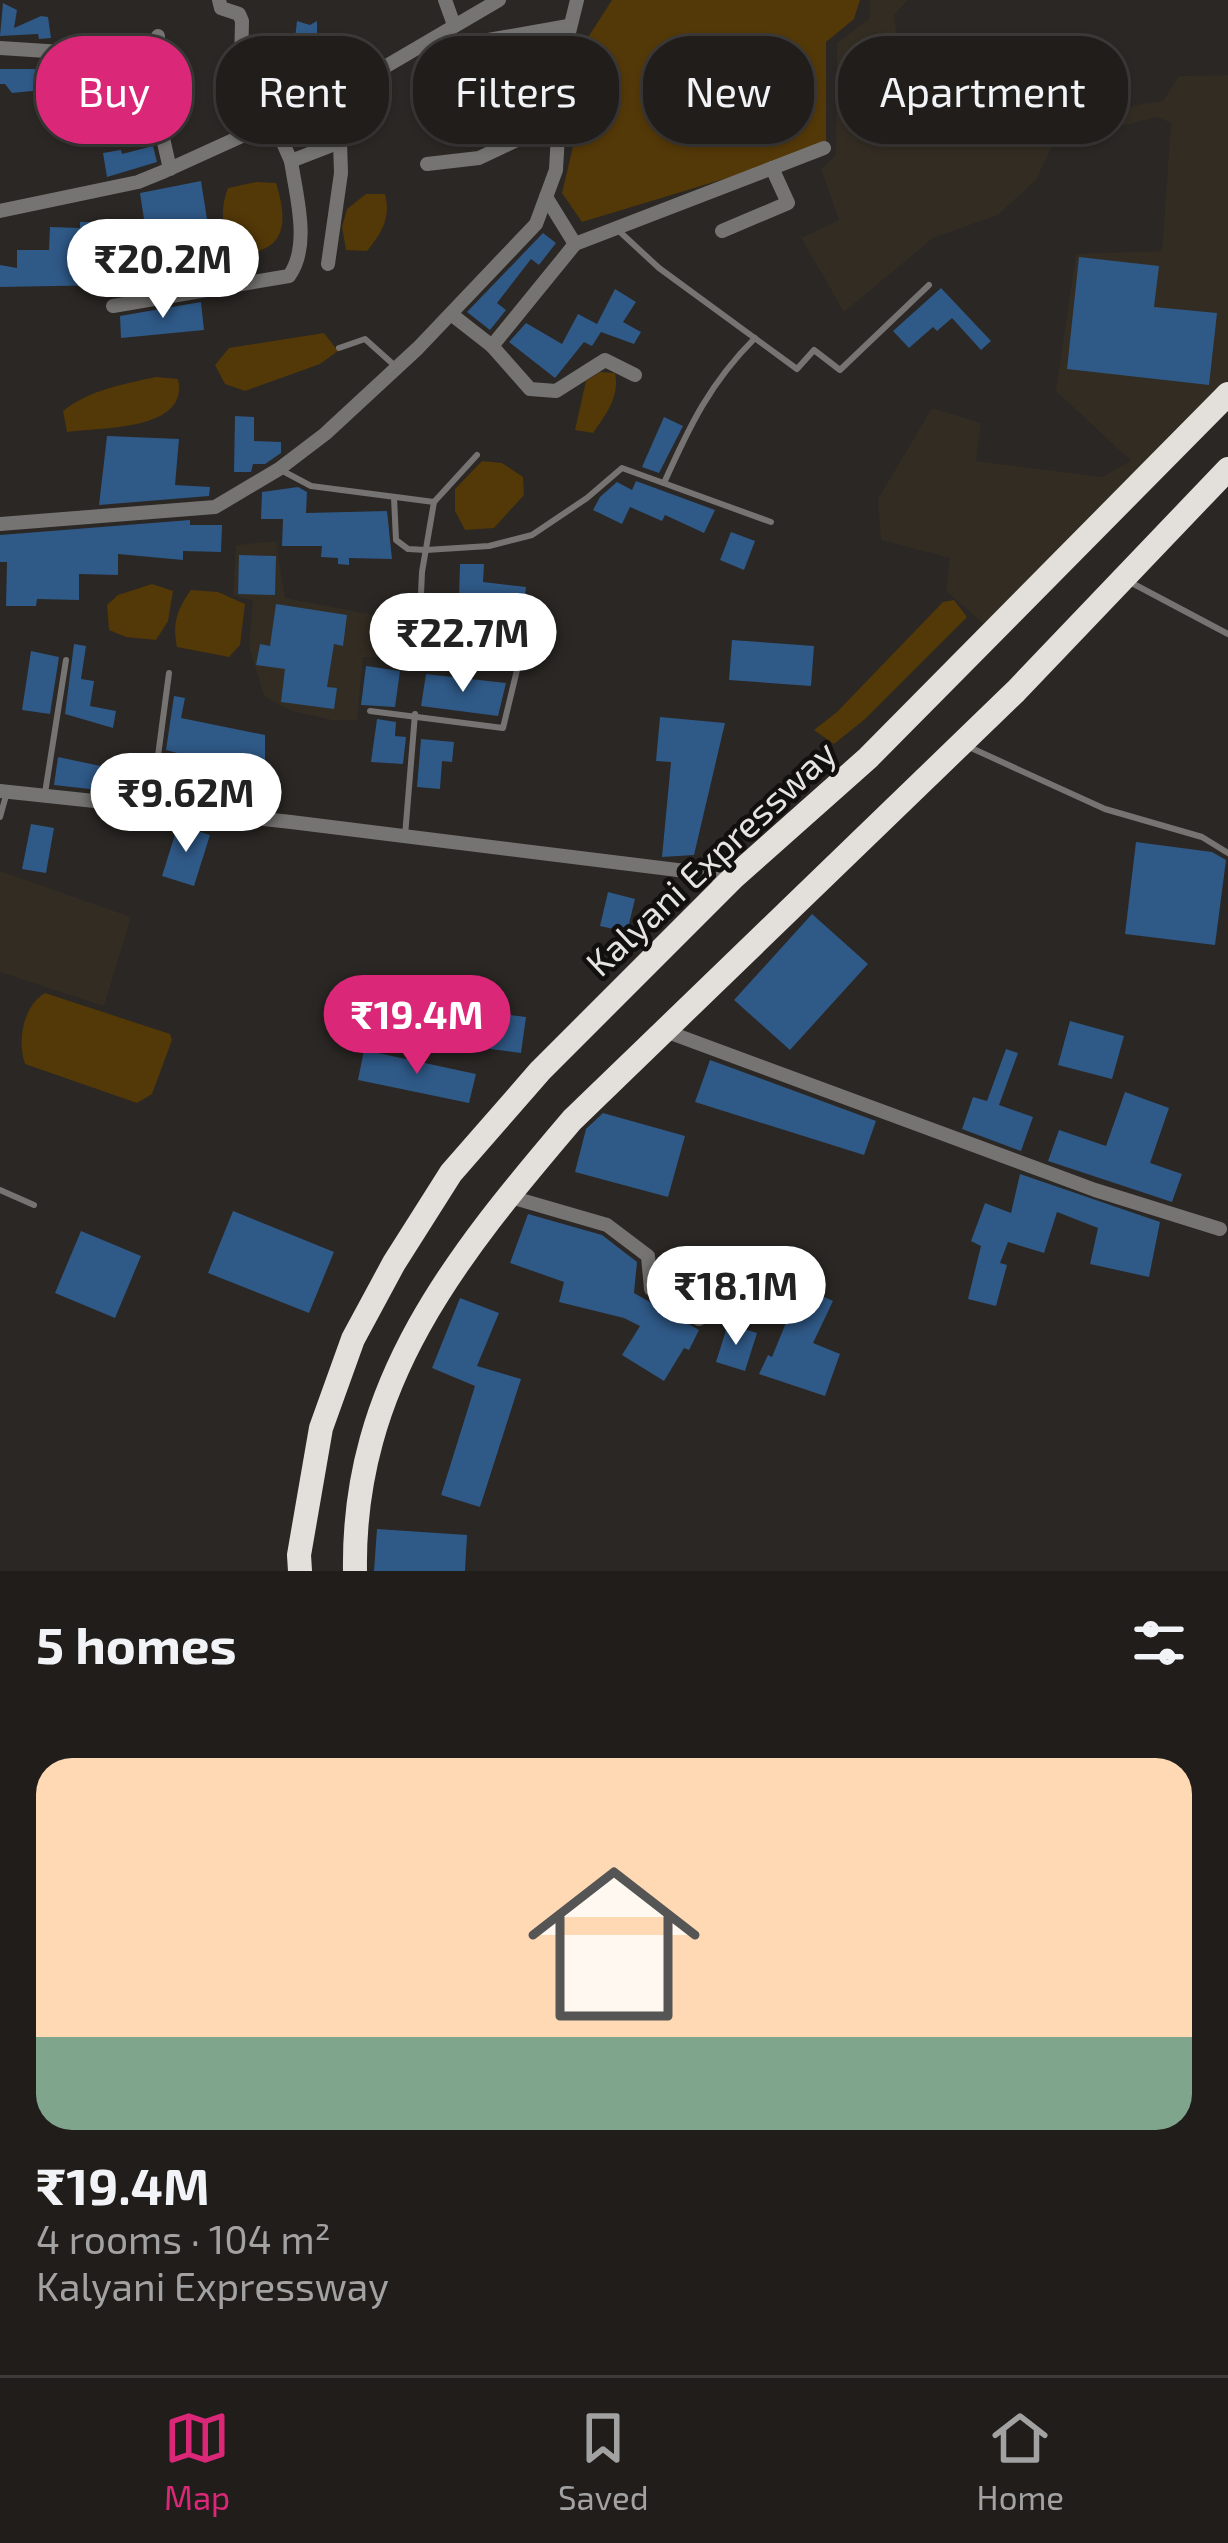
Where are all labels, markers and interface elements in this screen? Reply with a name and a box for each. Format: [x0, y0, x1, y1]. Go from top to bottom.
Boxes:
chip: Buy [36, 36, 192, 144]
chip: Rent [216, 36, 389, 144]
chip: Filters [413, 36, 619, 144]
chip: New [643, 36, 814, 144]
chip: Apartment [838, 36, 1128, 144]
pin: ₹20.2M [65, 219, 261, 321]
text: ₹20.2M [94, 234, 232, 281]
pin: ₹22.7M [365, 593, 561, 695]
text: ₹22.7M [397, 608, 529, 655]
street label: Kalyani Expressway [576, 730, 844, 984]
pin: ₹9.62M [88, 753, 284, 855]
text: ₹9.62M [118, 768, 254, 815]
pin: ₹19.4M [319, 975, 515, 1077]
text: ₹19.4M [351, 990, 483, 1037]
pin: ₹18.1M [638, 1246, 834, 1348]
text: ₹18.1M [674, 1261, 798, 1308]
icon: filters [1126, 1610, 1192, 1676]
text: 5 homes [36, 1613, 237, 1674]
icon: home [506, 1836, 722, 2052]
text: ₹19.4M [36, 2154, 210, 2215]
text: 4 rooms · 104 m² [36, 2215, 331, 2262]
text: Kalyani Expressway [36, 2262, 389, 2309]
tab: Map [164, 2405, 230, 2517]
tab: Saved [558, 2405, 649, 2517]
tab: Home [977, 2405, 1064, 2517]

